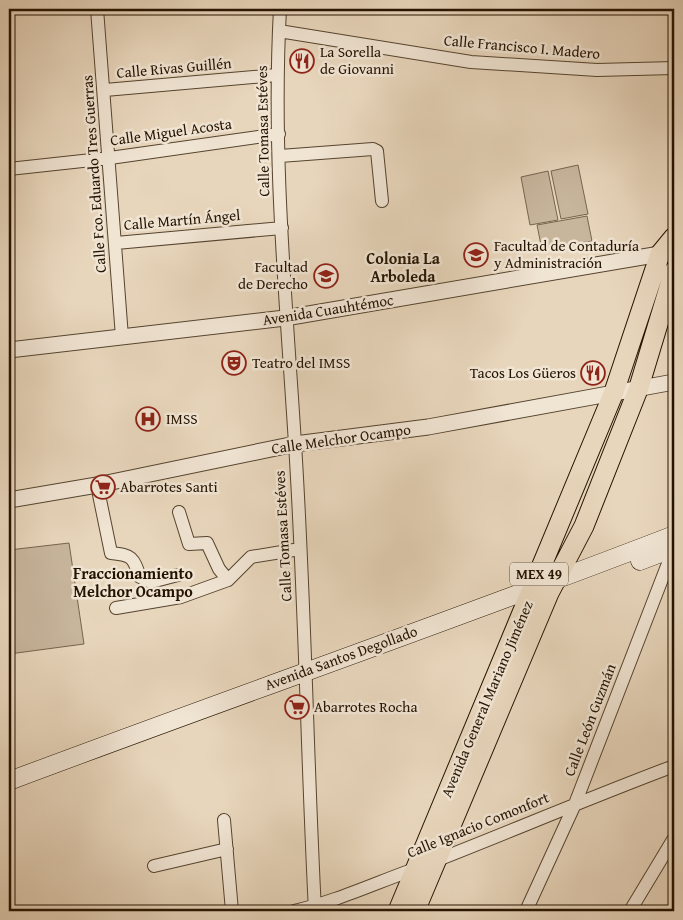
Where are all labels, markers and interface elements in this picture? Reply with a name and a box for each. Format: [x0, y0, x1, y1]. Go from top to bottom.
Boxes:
street label: Calle Francisco I. Madero [443, 29, 601, 64]
place label: La Sorella de Giovanni [320, 41, 394, 79]
restaurant icon: La Sorella de Giovanni [289, 48, 315, 74]
street label: Calle Rivas Guillén [116, 52, 233, 83]
street label: Calle Tomasa Estéves [251, 65, 274, 197]
street label: Calle Fco. Eduardo Tres Guerras [76, 74, 111, 274]
street label: Calle Miguel Acosta [109, 113, 233, 150]
street label: Calle Martín Ángel [123, 204, 241, 235]
place label: Facultad de Contaduría y Administración [493, 235, 639, 273]
school or university icon: Facultad de Contaduría y Administración [463, 242, 489, 268]
district label: Colonia La Arboleda [366, 246, 441, 288]
place label: Facultad de Derecho [238, 256, 308, 294]
school or university icon: Facultad de Derecho [313, 263, 339, 289]
street label: Avenida Cuauhtémoc [261, 289, 395, 330]
theatre icon: Teatro del IMSS [221, 350, 247, 376]
place label: Teatro del IMSS [252, 352, 350, 373]
restaurant icon: Tacos Los Güeros [580, 360, 606, 386]
place label: Tacos Los Güeros [470, 362, 576, 383]
hospital icon: IMSS [135, 406, 161, 432]
place label: IMSS [166, 408, 198, 429]
street label: Calle Melchor Ocampo [270, 418, 412, 459]
street label: Calle Tomasa Estéves [269, 470, 296, 602]
supermarket icon: Abarrotes Santi [90, 474, 116, 500]
place label: Abarrotes Santi [120, 476, 218, 497]
district label: Fraccionamiento Melchor Ocampo [73, 561, 194, 603]
road number: MEX 49 [510, 562, 568, 586]
street label: Avenida General Mariano Jiménez [435, 597, 538, 800]
street label: Avenida Santos Degollado [262, 620, 420, 695]
street label: Calle León Guzmán [558, 660, 621, 779]
supermarket icon: Abarrotes Rocha [284, 694, 310, 720]
place label: Abarrotes Rocha [314, 696, 418, 717]
street label: Calle Ignacio Comonfort [404, 786, 553, 863]

